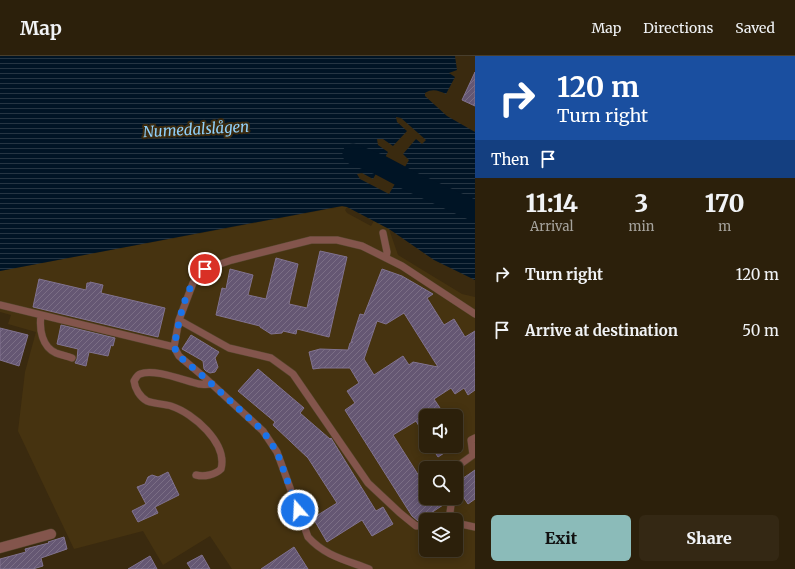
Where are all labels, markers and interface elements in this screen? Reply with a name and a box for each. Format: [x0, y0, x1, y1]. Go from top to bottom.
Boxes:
text: Map [20, 16, 62, 40]
text: Map [591, 19, 621, 37]
text: Directions [643, 19, 713, 37]
text: Saved [735, 19, 775, 37]
text: 120 m [557, 69, 639, 105]
icon: right [491, 72, 543, 124]
text: Turn right [557, 104, 648, 127]
water label: Numedalslågen [142, 117, 250, 141]
icon: arrive [537, 148, 559, 170]
text: Then [491, 150, 529, 169]
text: 11:14 [526, 188, 578, 219]
text: 3 [635, 188, 648, 219]
text: 170 [705, 188, 744, 219]
text: Arrival [530, 218, 573, 235]
text: min [629, 218, 654, 235]
text: m [718, 218, 731, 235]
pin [188, 252, 222, 286]
icon: arrive [194, 258, 216, 280]
icon: right [491, 263, 513, 285]
text: Turn right [525, 265, 603, 284]
text: 120 m [736, 265, 779, 284]
icon: arrive [491, 319, 513, 341]
text: Arrive at destination [525, 321, 678, 340]
text: 50 m [742, 321, 779, 340]
map controls [419, 409, 463, 557]
button: sound [419, 409, 463, 453]
button: search [419, 461, 463, 505]
position arrow [277, 489, 319, 531]
button: layers [419, 513, 463, 557]
button: Exit [491, 515, 631, 561]
button: Share [639, 515, 779, 561]

